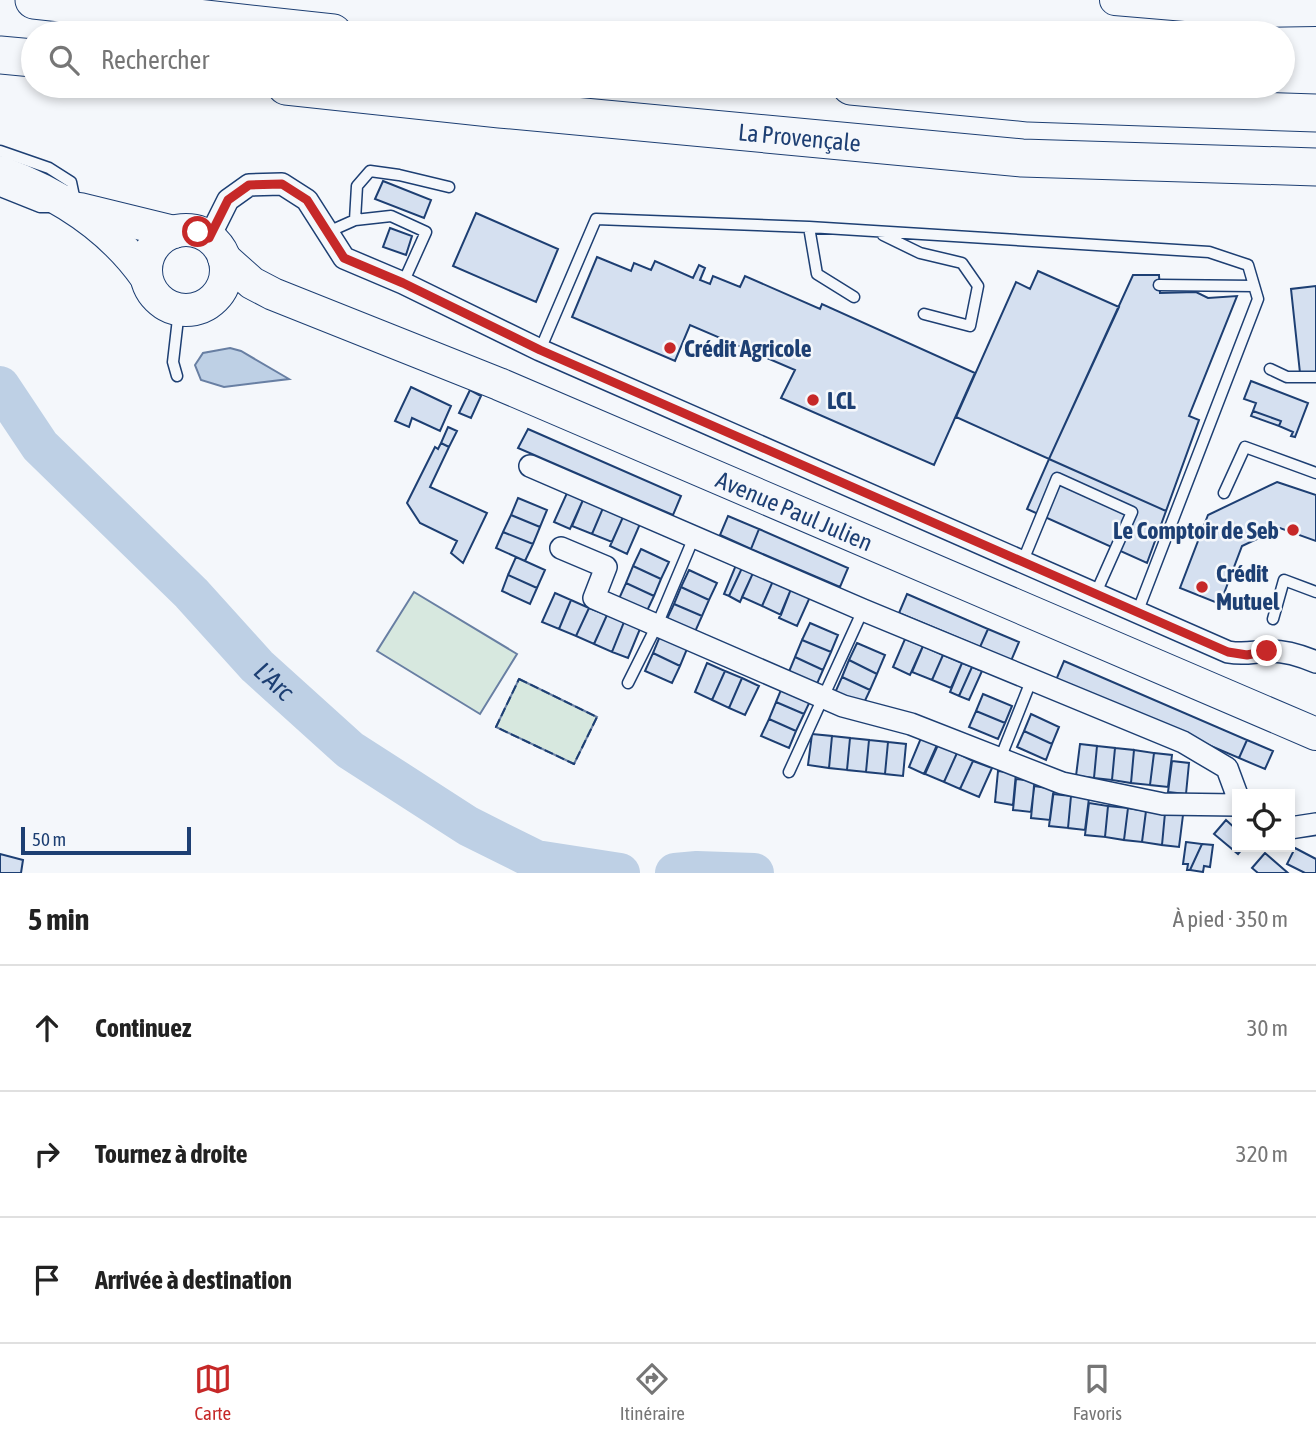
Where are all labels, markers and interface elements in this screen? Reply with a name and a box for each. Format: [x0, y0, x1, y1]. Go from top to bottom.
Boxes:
search box [21, 21, 1295, 98]
icon: search [45, 41, 83, 79]
text: Rechercher [101, 45, 209, 75]
street label: La Provençale [737, 118, 862, 156]
route start [182, 216, 213, 247]
place label: Crédit Agricole [684, 335, 812, 362]
marker: Crédit Agricole [662, 340, 678, 356]
place label: LCL [827, 387, 857, 414]
marker: LCL [805, 392, 821, 408]
street label: Avenue Paul Julien [712, 465, 877, 556]
place label: Le Comptoir de Seb [1113, 517, 1279, 544]
marker: Le Comptoir de Seb [1285, 522, 1301, 538]
place label: Crédit Mutuel [1216, 560, 1280, 615]
marker: Crédit Mutuel [1194, 579, 1210, 595]
route end [1251, 635, 1282, 666]
water label: L'Arc [248, 656, 301, 707]
map controls [1232, 789, 1295, 852]
button: locate [1232, 789, 1295, 852]
scale bar [21, 824, 191, 856]
text: 50 m [32, 828, 66, 850]
text: 5 min [28, 902, 89, 936]
text: À pied · 350 m [1173, 906, 1288, 932]
icon: ahead [28, 1009, 66, 1047]
text: Continuez [95, 1013, 191, 1043]
text: 30 m [1247, 1015, 1288, 1041]
icon: right [28, 1135, 66, 1173]
text: Tournez à droite [95, 1139, 248, 1169]
text: 320 m [1236, 1141, 1288, 1167]
icon: arrive [28, 1261, 66, 1299]
text: Arrivée à destination [95, 1265, 292, 1295]
tab: Carte [194, 1360, 232, 1424]
tab: Itinéraire [620, 1360, 685, 1424]
tab: Favoris [1073, 1360, 1122, 1424]

